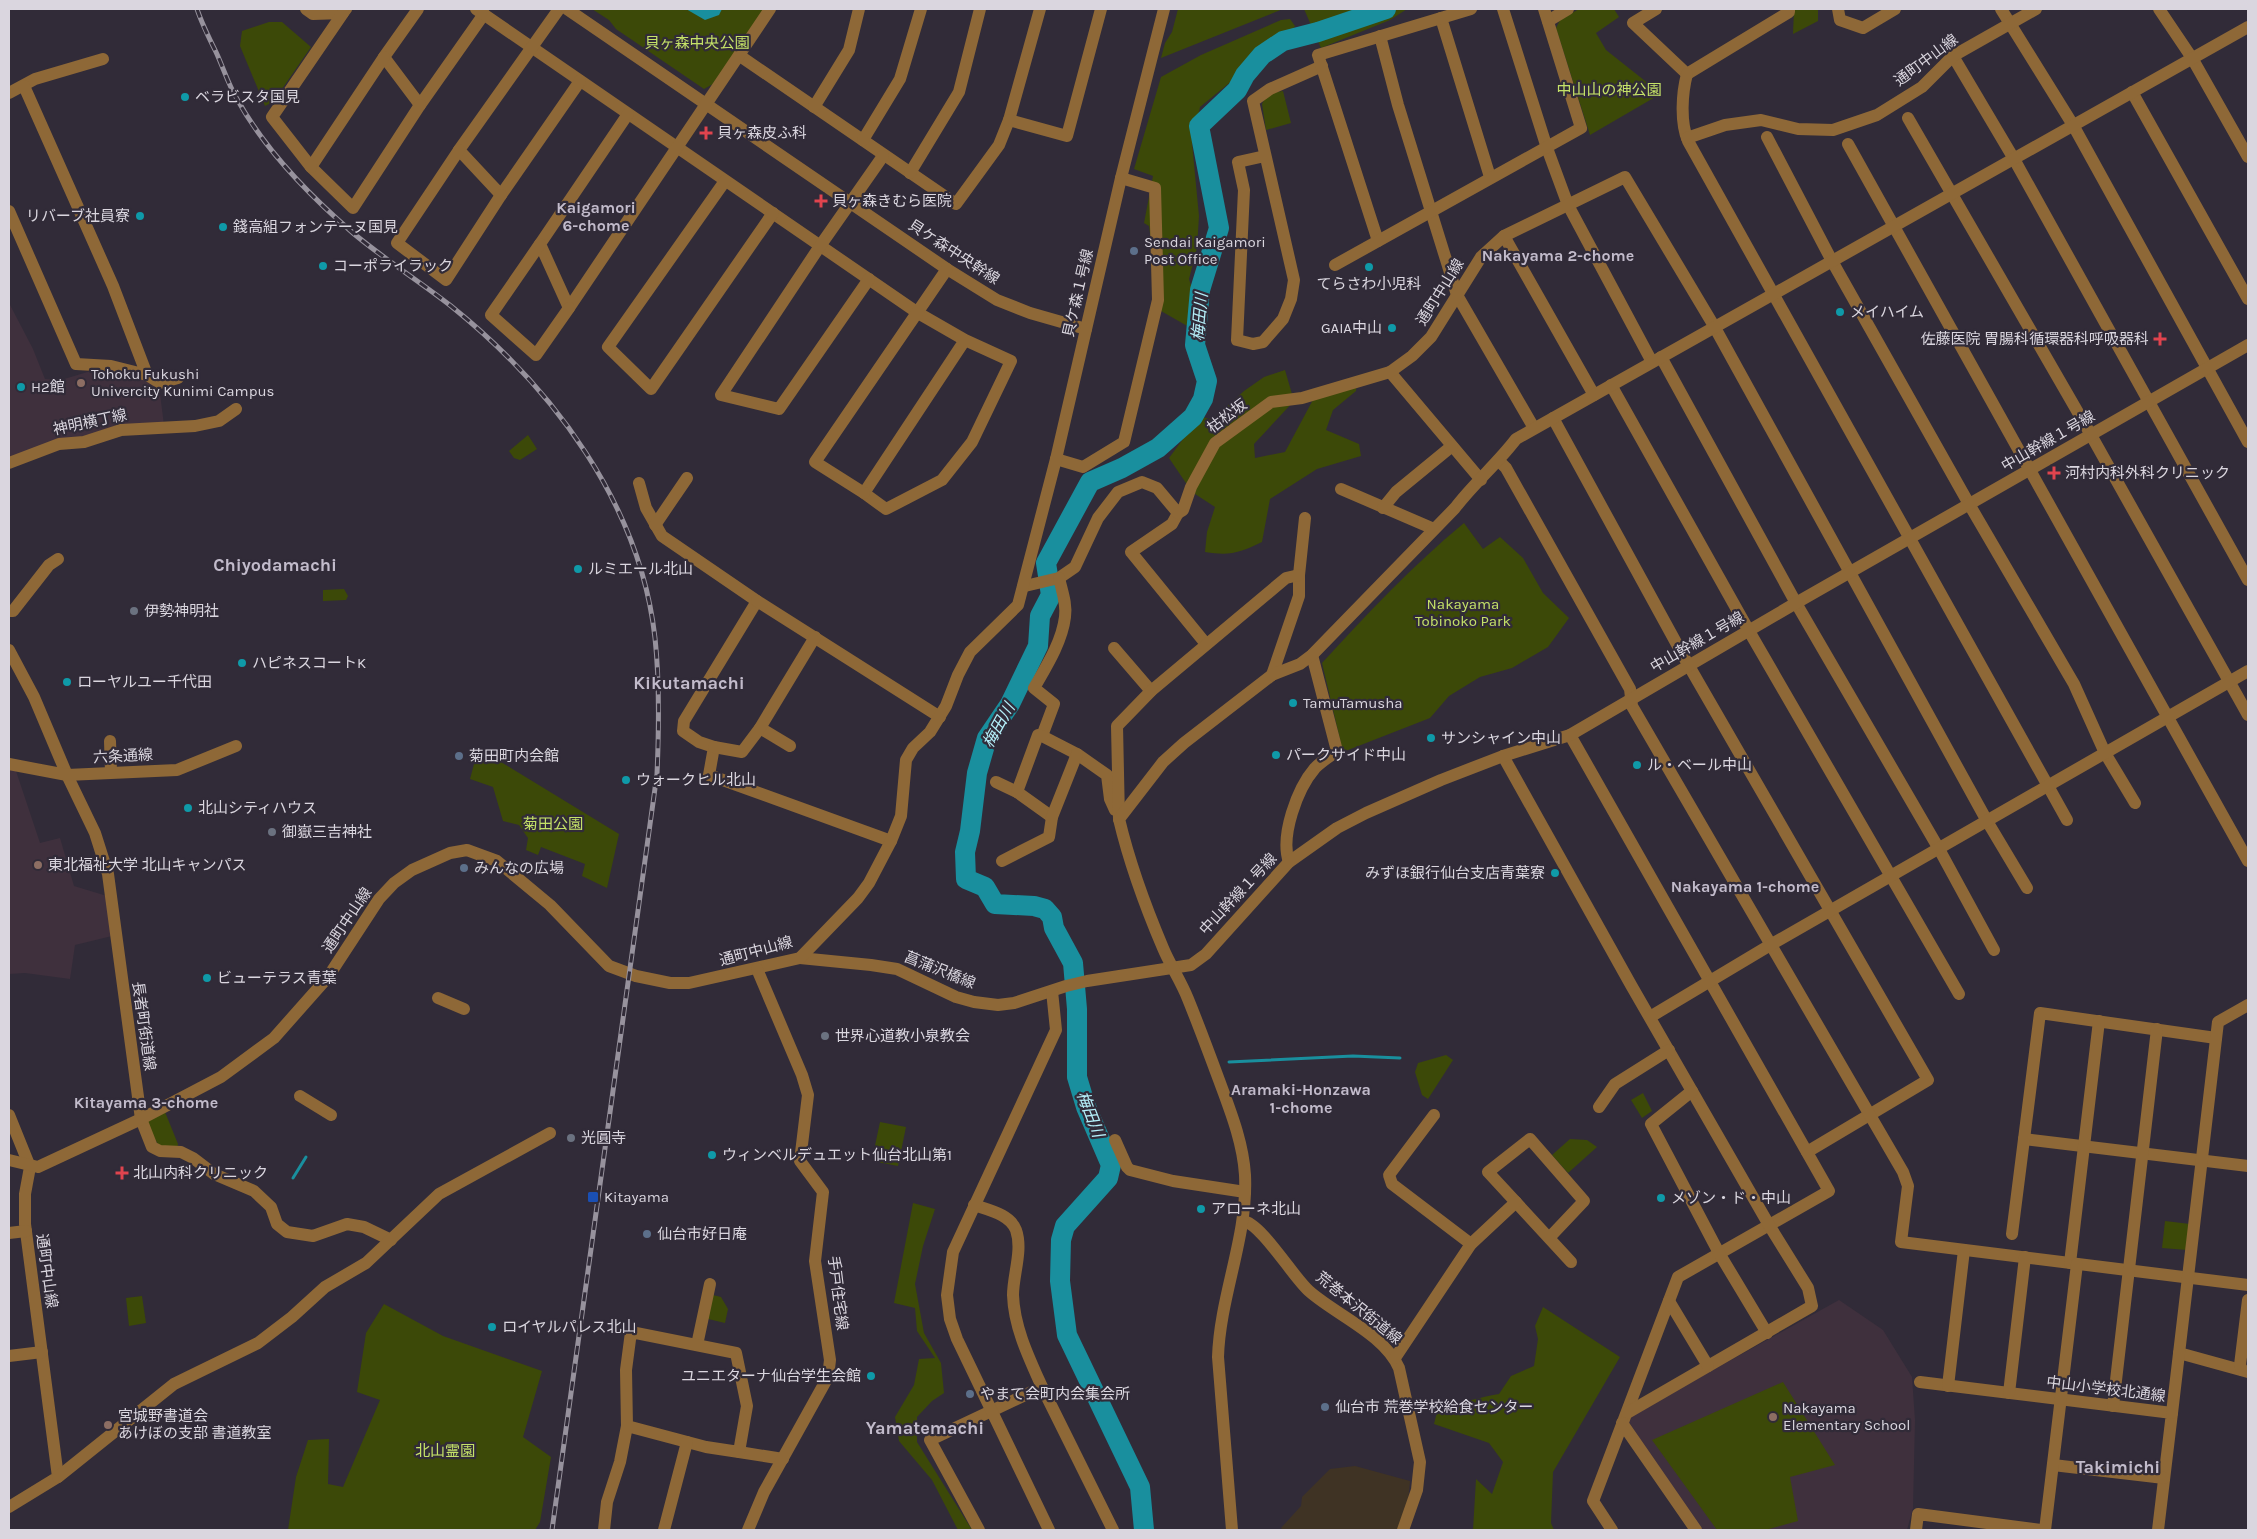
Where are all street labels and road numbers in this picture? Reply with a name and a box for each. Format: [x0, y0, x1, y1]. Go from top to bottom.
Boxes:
street label: 通町中山線 [1891, 30, 1961, 90]
street label: 貝ケ森中央幹線 [905, 216, 1003, 288]
street label: 貝ケ森１号線 [1059, 247, 1097, 339]
street label: 通町中山線 [1412, 255, 1468, 329]
street label: 枯松坂 [1204, 395, 1250, 437]
street label: 神明横丁線 [51, 405, 129, 439]
street label: 中山幹線１号線 [1998, 407, 2098, 475]
street label: 中山幹線１号線 [1647, 608, 1747, 676]
street label: 六条通線 [93, 745, 153, 767]
street label: 中山幹線１号線 [1196, 849, 1280, 939]
street label: 通町中山線 [319, 884, 375, 956]
street label: 通町中山線 [717, 933, 795, 969]
street label: 菖蒲沢橋線 [902, 948, 978, 992]
street label: 長者町街道線 [129, 980, 159, 1072]
street label: 通町中山線 [33, 1233, 61, 1309]
street label: 手戸住宅線 [824, 1255, 852, 1331]
street label: 荒巻本沢街道線 [1313, 1268, 1405, 1348]
street label: 中山小学校北通線 [2045, 1373, 2167, 1405]

